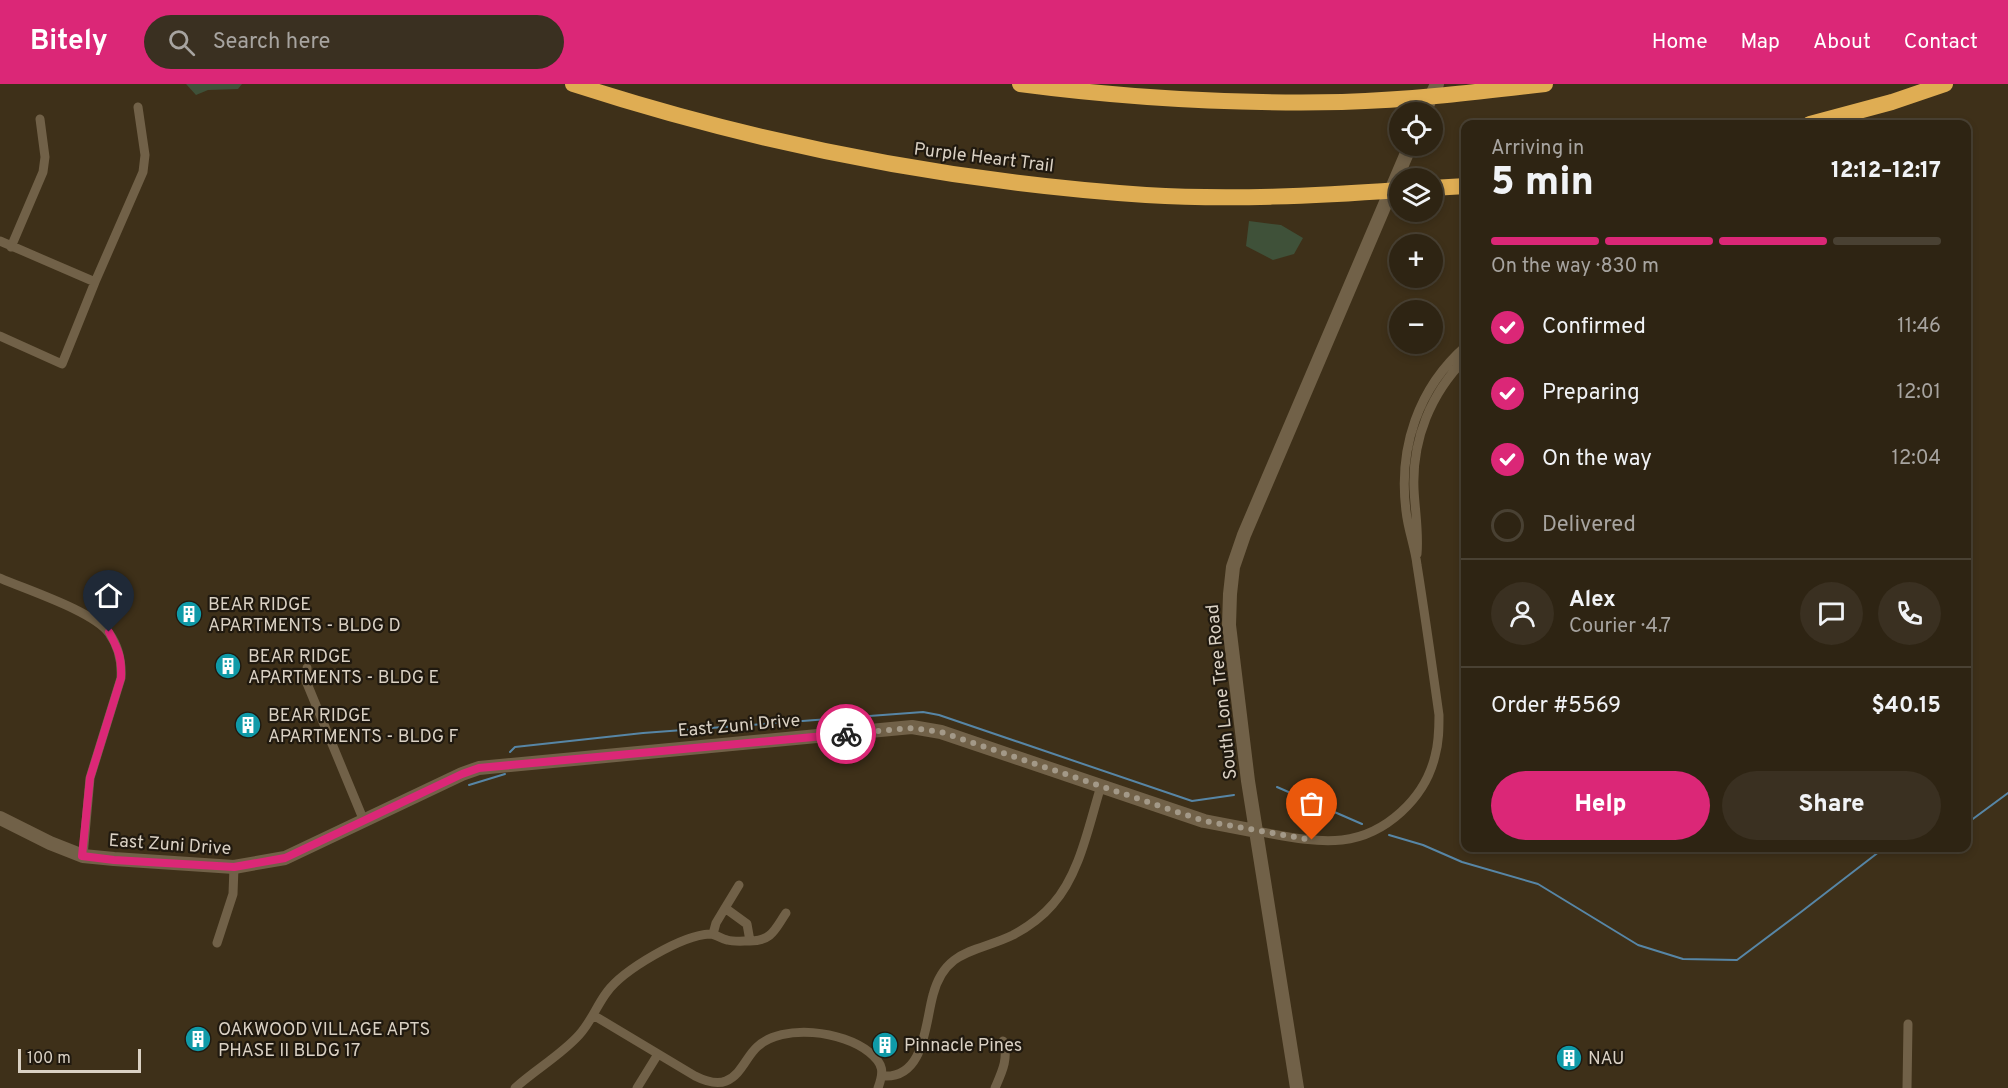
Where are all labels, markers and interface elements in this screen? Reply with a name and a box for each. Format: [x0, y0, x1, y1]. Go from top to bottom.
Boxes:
search box [144, 15, 564, 69]
text: Bitely [30, 24, 108, 60]
icon: search [165, 26, 198, 59]
text: Search here [213, 29, 330, 56]
text: Home [1652, 29, 1708, 56]
text: Map [1741, 29, 1780, 56]
text: About [1813, 29, 1871, 56]
text: Contact [1904, 29, 1978, 56]
map controls [1389, 102, 1443, 354]
button: locate [1389, 102, 1443, 156]
text: Arriving in [1491, 136, 1584, 162]
street label: Purple Heart Trail [912, 138, 1055, 178]
text: 12:12–12:17 [1831, 158, 1941, 185]
text: 5 min [1491, 160, 1594, 209]
button: layers [1389, 168, 1443, 222]
button: + [1389, 234, 1443, 288]
text: On the way · 830 m [1491, 254, 1659, 280]
button: − [1389, 300, 1443, 354]
icon: check [1491, 311, 1524, 344]
text: Confirmed [1542, 314, 1646, 341]
text: 11:46 [1897, 314, 1941, 340]
icon: check [1491, 377, 1524, 410]
text: Preparing [1542, 380, 1640, 407]
text: 12:01 [1897, 380, 1941, 406]
icon: check [1491, 443, 1524, 476]
text: On the way [1542, 446, 1652, 473]
text: 12:04 [1892, 446, 1941, 472]
text: Delivered [1542, 512, 1636, 539]
pin [83, 570, 134, 632]
icon: home [92, 579, 125, 612]
button: person [1491, 582, 1554, 645]
button: chat [1800, 582, 1863, 645]
button: phone [1878, 582, 1941, 645]
text: Alex [1569, 587, 1616, 614]
place label: BEAR RIDGE APARTMENTS - BLDG D [208, 594, 401, 638]
building icon: BEAR RIDGE APARTMENTS - BLDG D [174, 599, 204, 629]
street label: South Lone Tree Road [1202, 603, 1243, 781]
text: Courier · 4.7 [1569, 614, 1671, 640]
place label: BEAR RIDGE APARTMENTS - BLDG E [248, 646, 439, 690]
building icon: BEAR RIDGE APARTMENTS - BLDG E [213, 651, 243, 681]
text: Order #5569 [1491, 693, 1621, 720]
text: $40.15 [1872, 693, 1941, 720]
courier [816, 704, 876, 764]
place label: BEAR RIDGE APARTMENTS - BLDG F [268, 705, 459, 749]
building icon: BEAR RIDGE APARTMENTS - BLDG F [233, 710, 263, 740]
street label: East Zuni Drive [677, 710, 801, 743]
icon: bike [830, 718, 863, 751]
button: Help [1491, 771, 1710, 840]
button: Share [1722, 771, 1941, 840]
pin [1286, 778, 1337, 840]
icon: bag [1295, 787, 1328, 820]
street label: East Zuni Drive [108, 830, 232, 861]
place label: OAKWOOD VILLAGE APTS PHASE II BLDG 17 [218, 1019, 430, 1063]
building icon: OAKWOOD VILLAGE APTS PHASE II BLDG 17 [183, 1024, 213, 1054]
building icon: Pinnacle Pines [870, 1030, 900, 1060]
place label: Pinnacle Pines [904, 1035, 1022, 1058]
building icon: NAU [1554, 1043, 1584, 1073]
scale bar [18, 1046, 141, 1074]
place label: NAU [1588, 1048, 1624, 1071]
text: 100 m [27, 1049, 71, 1069]

